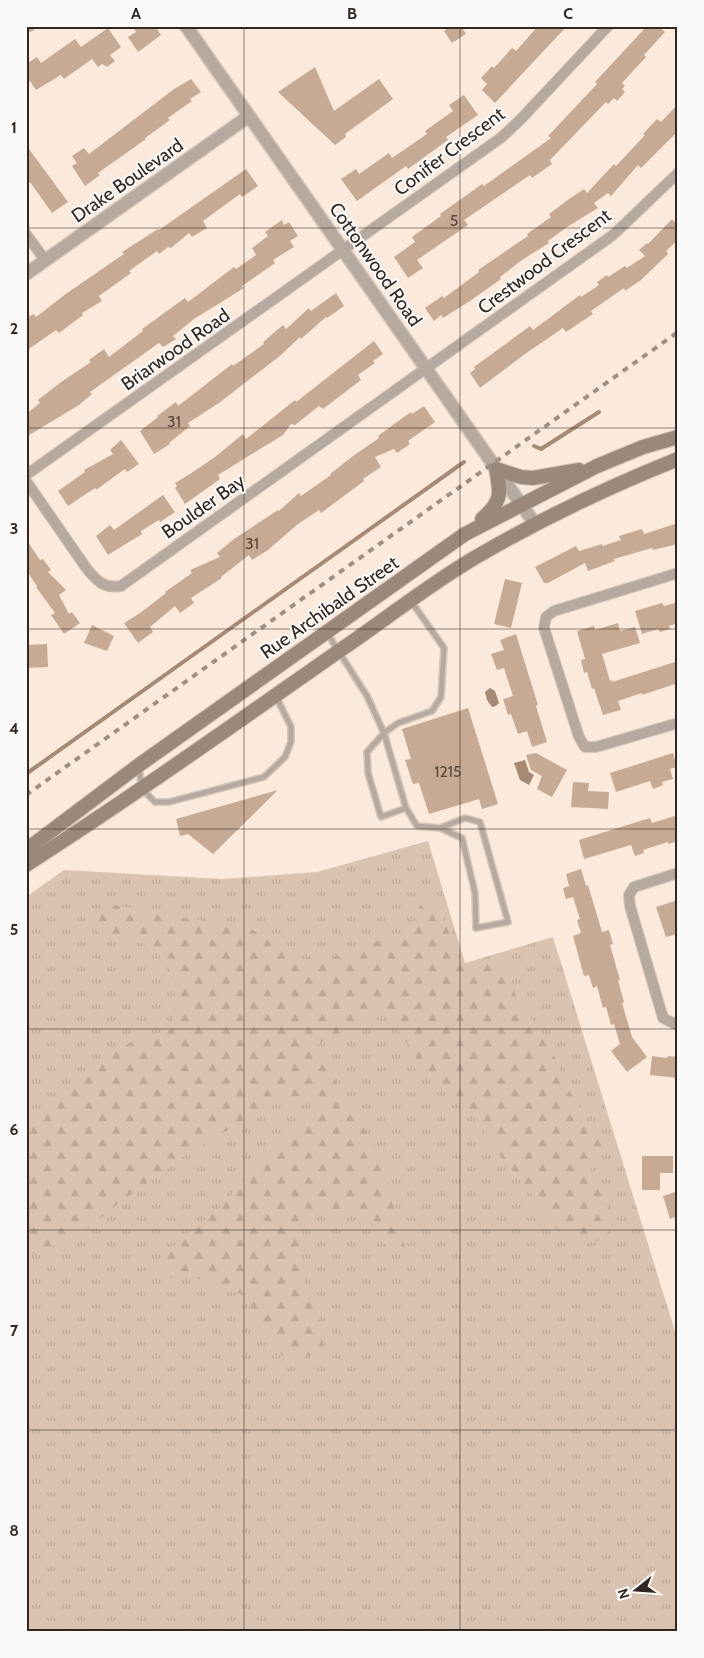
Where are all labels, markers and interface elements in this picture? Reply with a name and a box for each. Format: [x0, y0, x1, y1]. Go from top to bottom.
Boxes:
text: A [131, 4, 141, 23]
text: B [347, 4, 357, 23]
text: C [563, 4, 573, 23]
street label: Conifer Crescent [389, 102, 510, 201]
text: 1 [11, 118, 17, 137]
street label: Drake Boulevard [67, 133, 188, 227]
street label: Cottonwood Road [324, 198, 427, 331]
street label: Crestwood Crescent [473, 203, 616, 319]
house number: 5 [450, 211, 458, 230]
street label: Briarwood Road [117, 304, 234, 395]
text: 2 [10, 319, 18, 338]
house number: 31 [167, 412, 181, 431]
street label: Boulder Bay [157, 469, 250, 543]
text: 3 [10, 519, 18, 538]
house number: 31 [245, 534, 259, 553]
street label: Rue Archibald Street [256, 551, 403, 664]
text: 4 [9, 719, 19, 738]
house number: 1215 [434, 762, 462, 781]
text: 5 [10, 920, 18, 939]
text: 6 [10, 1120, 19, 1139]
text: 7 [10, 1321, 19, 1340]
text: 8 [9, 1521, 19, 1540]
north arrow [612, 1566, 662, 1616]
text: N [614, 1586, 634, 1601]

